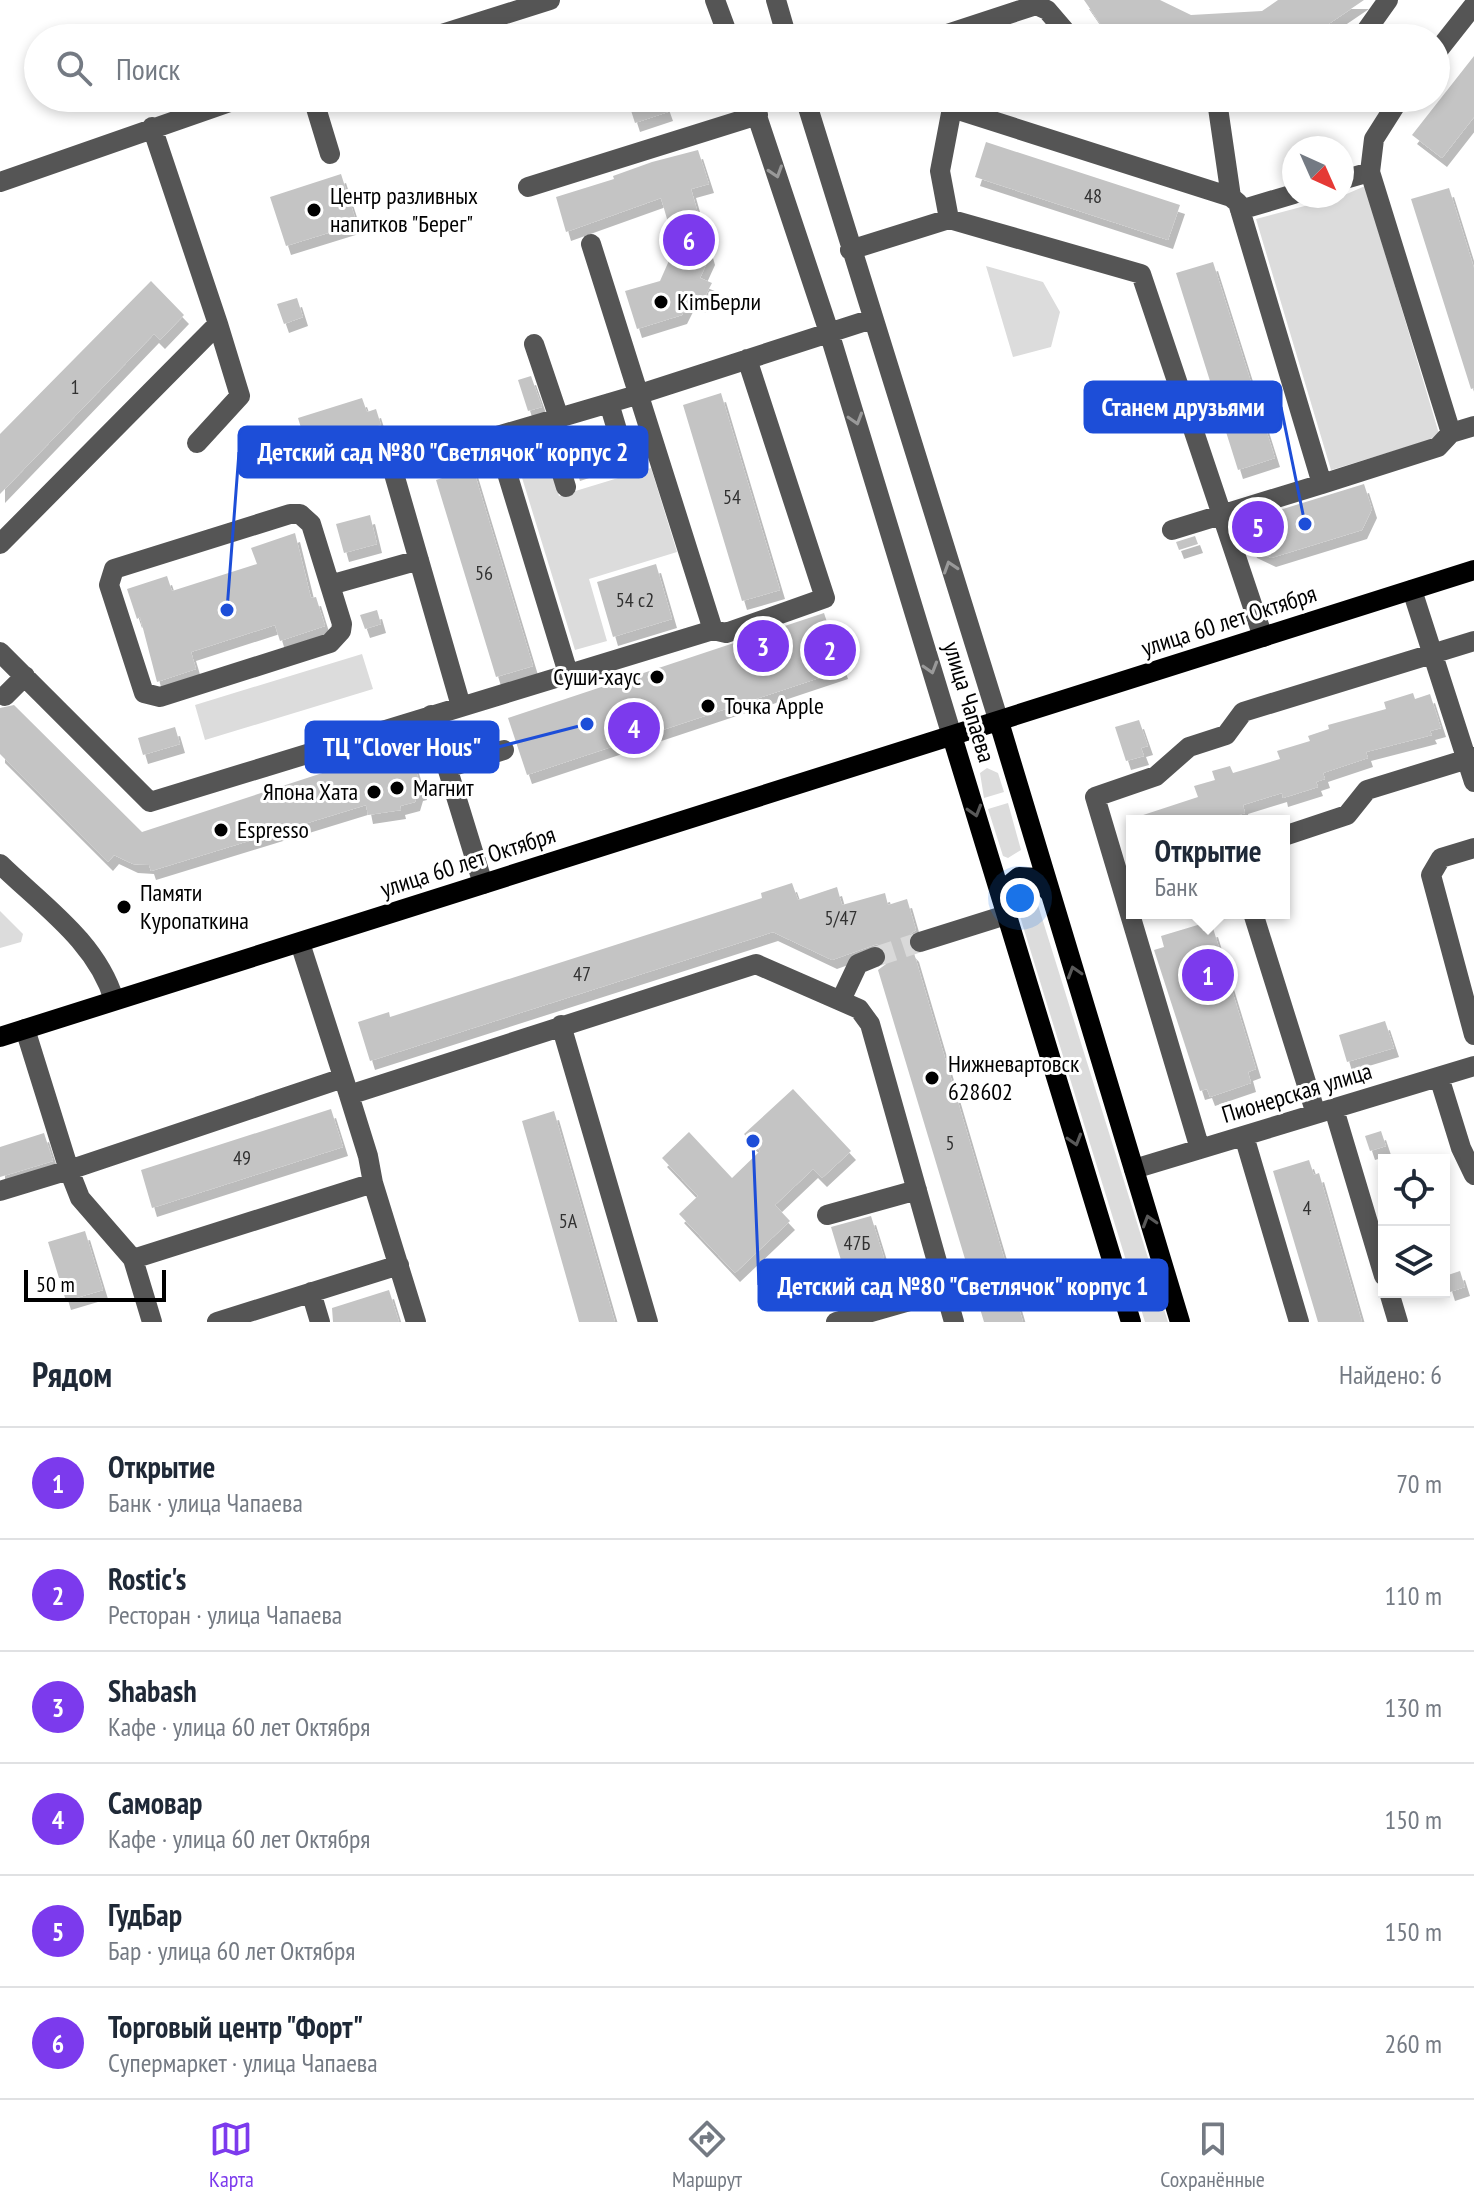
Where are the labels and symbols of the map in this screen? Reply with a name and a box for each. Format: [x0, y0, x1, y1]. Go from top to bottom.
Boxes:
north arrow [1282, 136, 1354, 208]
one-way arrow [767, 164, 783, 178]
place label: Центр разливных напитков "Берег" [330, 180, 478, 239]
house number: 48 [1084, 183, 1102, 209]
marker: Центр разливных напитков "Берег" [305, 201, 323, 219]
pin: 6 [663, 210, 715, 270]
place label: KimБерли [677, 286, 761, 317]
marker: KimБерли [652, 293, 670, 311]
house number: 1 [71, 374, 80, 400]
callout: Станем друзьями [1085, 382, 1281, 432]
text: Станем друзьями [1101, 390, 1265, 423]
one-way arrow [847, 412, 863, 426]
callout: Детский сад №80 "Светлячок" корпус 2 [239, 427, 647, 477]
text: Детский сад №80 "Светлячок" корпус 2 [257, 435, 629, 468]
house number: 54 [723, 484, 741, 510]
pin: 5 [1232, 497, 1284, 557]
house number: 56 [475, 560, 493, 586]
one-way arrow [944, 561, 960, 575]
street label: улица 60 лет Октября [1137, 578, 1320, 663]
house number: 54 с2 [616, 587, 654, 613]
pin: 3 [737, 616, 789, 676]
pin: 2 [804, 620, 856, 680]
street label: улица Чапаева [936, 638, 1003, 766]
place label: Суши-хаус [553, 661, 641, 692]
one-way arrow [922, 661, 938, 675]
marker: Суши-хаус [648, 668, 666, 686]
place label: Точка Apple [724, 690, 824, 721]
marker: Точка Apple [699, 697, 717, 715]
pin: 4 [608, 698, 660, 758]
callout: ТЦ "Clover Hous" [306, 722, 498, 772]
text: ТЦ "Clover Hous" [323, 730, 481, 763]
place label: Магнит [413, 772, 474, 803]
place label: Япона Хата [263, 776, 358, 807]
marker: Магнит [388, 779, 406, 797]
marker: Япона Хата [365, 783, 383, 801]
one-way arrow [966, 804, 982, 818]
place label: Espresso [237, 814, 309, 845]
street label: улица 60 лет Октября [376, 819, 559, 904]
marker: Espresso [212, 821, 230, 839]
place label: Памяти Куропаткина [140, 877, 249, 936]
your location [1000, 878, 1040, 918]
marker: Памяти Куропаткина [115, 898, 133, 916]
house number: 5/47 [825, 905, 857, 931]
pin: 1 [1182, 945, 1234, 1005]
house number: 47 [573, 961, 591, 987]
one-way arrow [1067, 965, 1083, 979]
place label: Нижневартовск 628602 [948, 1048, 1080, 1107]
street label: Пионерская улица [1218, 1055, 1376, 1130]
marker: Нижневартовск 628602 [923, 1069, 941, 1087]
house number: 5 [946, 1130, 955, 1156]
one-way arrow [1066, 1133, 1082, 1147]
house number: 49 [233, 1145, 251, 1171]
house number: 4 [1303, 1195, 1312, 1221]
house number: 5А [559, 1208, 578, 1234]
one-way arrow [1143, 1214, 1159, 1228]
house number: 47Б [844, 1230, 871, 1256]
callout: Детский сад №80 "Светлячок" корпус 1 [759, 1260, 1167, 1310]
scale bar [24, 1266, 166, 1302]
text: Детский сад №80 "Светлячок" корпус 1 [777, 1269, 1149, 1302]

